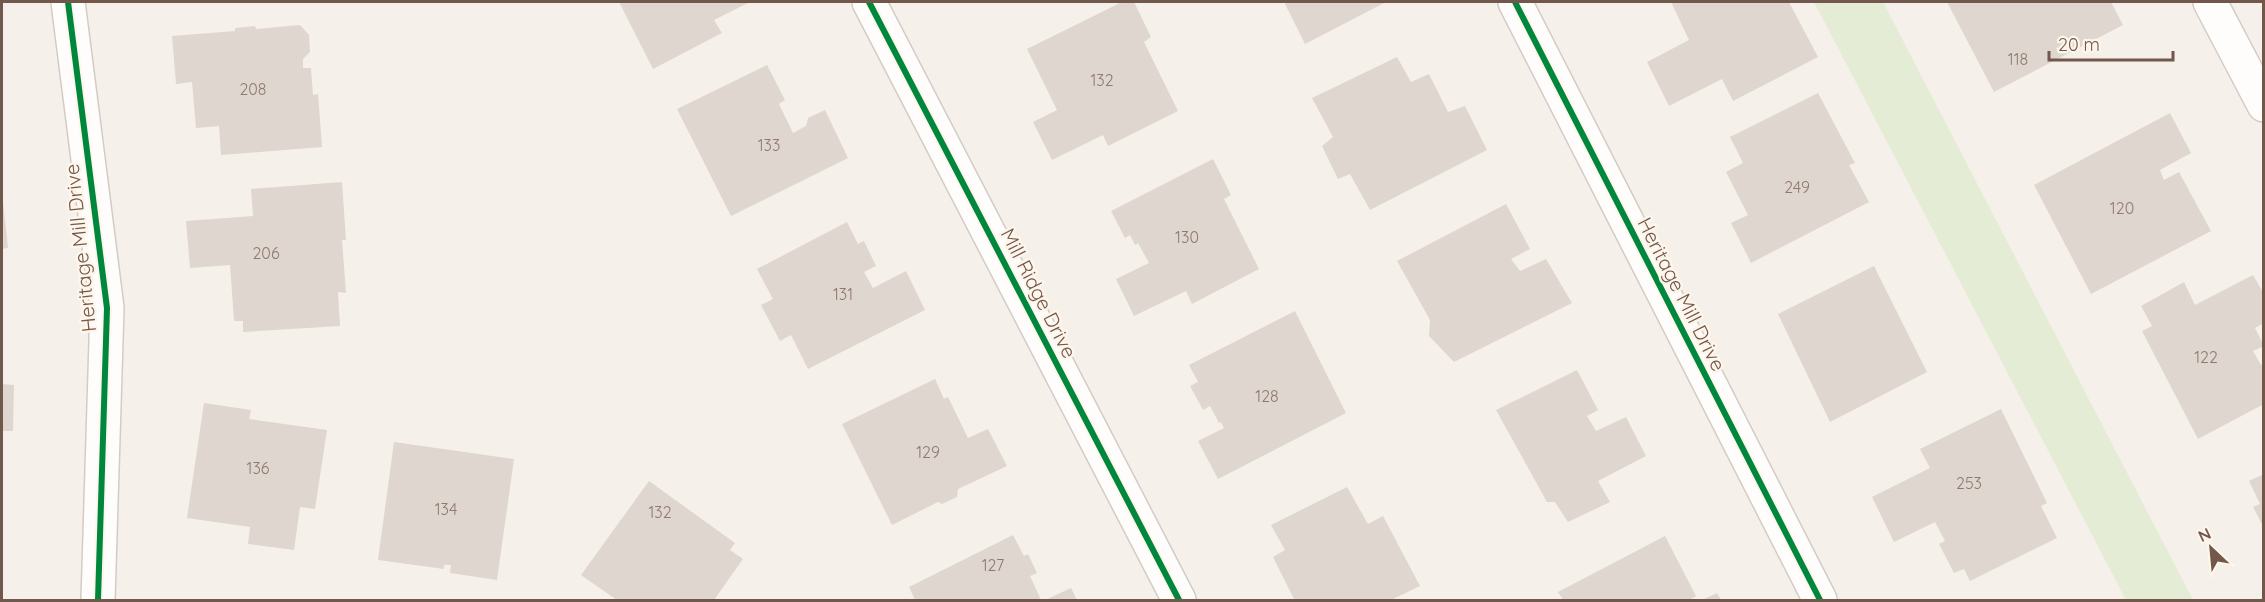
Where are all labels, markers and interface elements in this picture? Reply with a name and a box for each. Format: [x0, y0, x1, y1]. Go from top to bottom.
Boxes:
scale bar [2049, 24, 2174, 62]
text: 20 m [2058, 33, 2100, 56]
house number: 118 [2008, 49, 2028, 69]
house number: 132 [1090, 70, 1114, 90]
house number: 208 [239, 79, 267, 99]
house number: 133 [758, 135, 780, 155]
street label: Heritage Mill Drive [59, 163, 101, 333]
house number: 249 [1784, 177, 1810, 197]
house number: 120 [2110, 198, 2134, 218]
street label: Heritage Mill Drive [1632, 213, 1732, 375]
street label: Mill Ridge Drive [996, 224, 1082, 362]
house number: 130 [1175, 227, 1199, 247]
house number: 206 [253, 243, 280, 263]
house number: 131 [833, 284, 853, 304]
house number: 122 [2194, 347, 2218, 367]
house number: 128 [1255, 386, 1279, 406]
house number: 129 [916, 442, 940, 462]
house number: 136 [247, 458, 270, 478]
house number: 253 [1956, 473, 1982, 493]
house number: 134 [435, 499, 457, 519]
house number: 132 [648, 502, 672, 522]
north arrow [2181, 518, 2241, 578]
text: N [2195, 523, 2214, 546]
house number: 127 [982, 555, 1004, 575]

